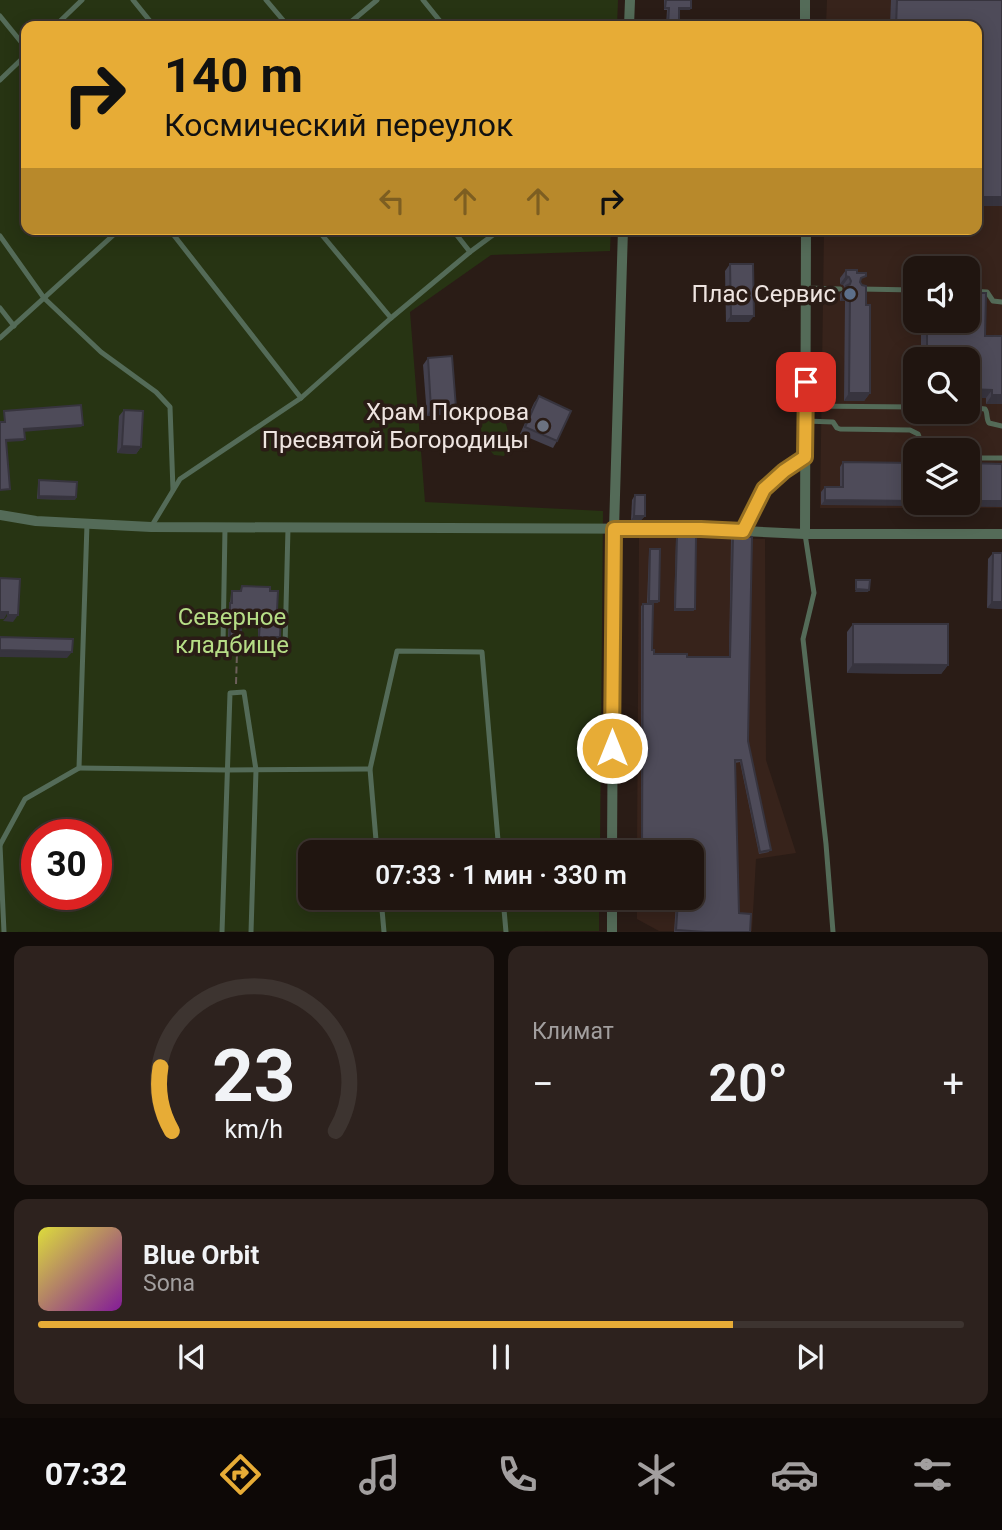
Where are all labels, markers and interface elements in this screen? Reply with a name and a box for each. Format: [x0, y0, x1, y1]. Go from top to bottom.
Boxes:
text: 140 m [164, 47, 303, 104]
icon: right [49, 49, 140, 140]
text: Космический переулок [164, 106, 513, 144]
icon: left [373, 182, 411, 220]
icon: ahead [446, 182, 484, 220]
icon: ahead [519, 182, 557, 220]
icon: right [592, 182, 630, 220]
map controls [903, 256, 980, 515]
button: sound [903, 256, 980, 333]
place label: Плас Сервис [691, 280, 836, 308]
marker: Плас Сервис [842, 286, 858, 302]
button: search [903, 347, 980, 424]
pin [776, 352, 836, 412]
icon: arrive [787, 363, 825, 401]
place label: Храм Покрова Пресвятой Богородицы [262, 398, 529, 454]
marker: Храм Покрова Пресвятой Богородицы [535, 418, 551, 434]
button: layers [903, 438, 980, 515]
park label: Северное кладбище [175, 603, 289, 659]
position arrow [575, 711, 649, 785]
speed limit sign: 30 [21, 819, 112, 910]
text: 07:33 · 1 мин · 330 m [375, 860, 627, 890]
text: Климат [532, 1018, 614, 1045]
text: 23 [212, 1034, 296, 1120]
text: 20° [708, 1053, 788, 1114]
text: − [532, 1062, 554, 1106]
text: + [942, 1062, 964, 1106]
text: km/h [225, 1115, 283, 1144]
text: Blue Orbit [143, 1240, 259, 1270]
text: Sona [143, 1270, 195, 1297]
icon: previous [173, 1338, 211, 1376]
icon: pause [482, 1338, 520, 1376]
icon: next [791, 1338, 829, 1376]
icon: directions [216, 1450, 265, 1499]
icon: music [355, 1450, 404, 1499]
icon: phone [493, 1450, 542, 1499]
icon: climate [632, 1450, 681, 1499]
icon: car [770, 1450, 819, 1499]
icon: filters [908, 1450, 957, 1499]
text: 07:32 [45, 1455, 127, 1493]

